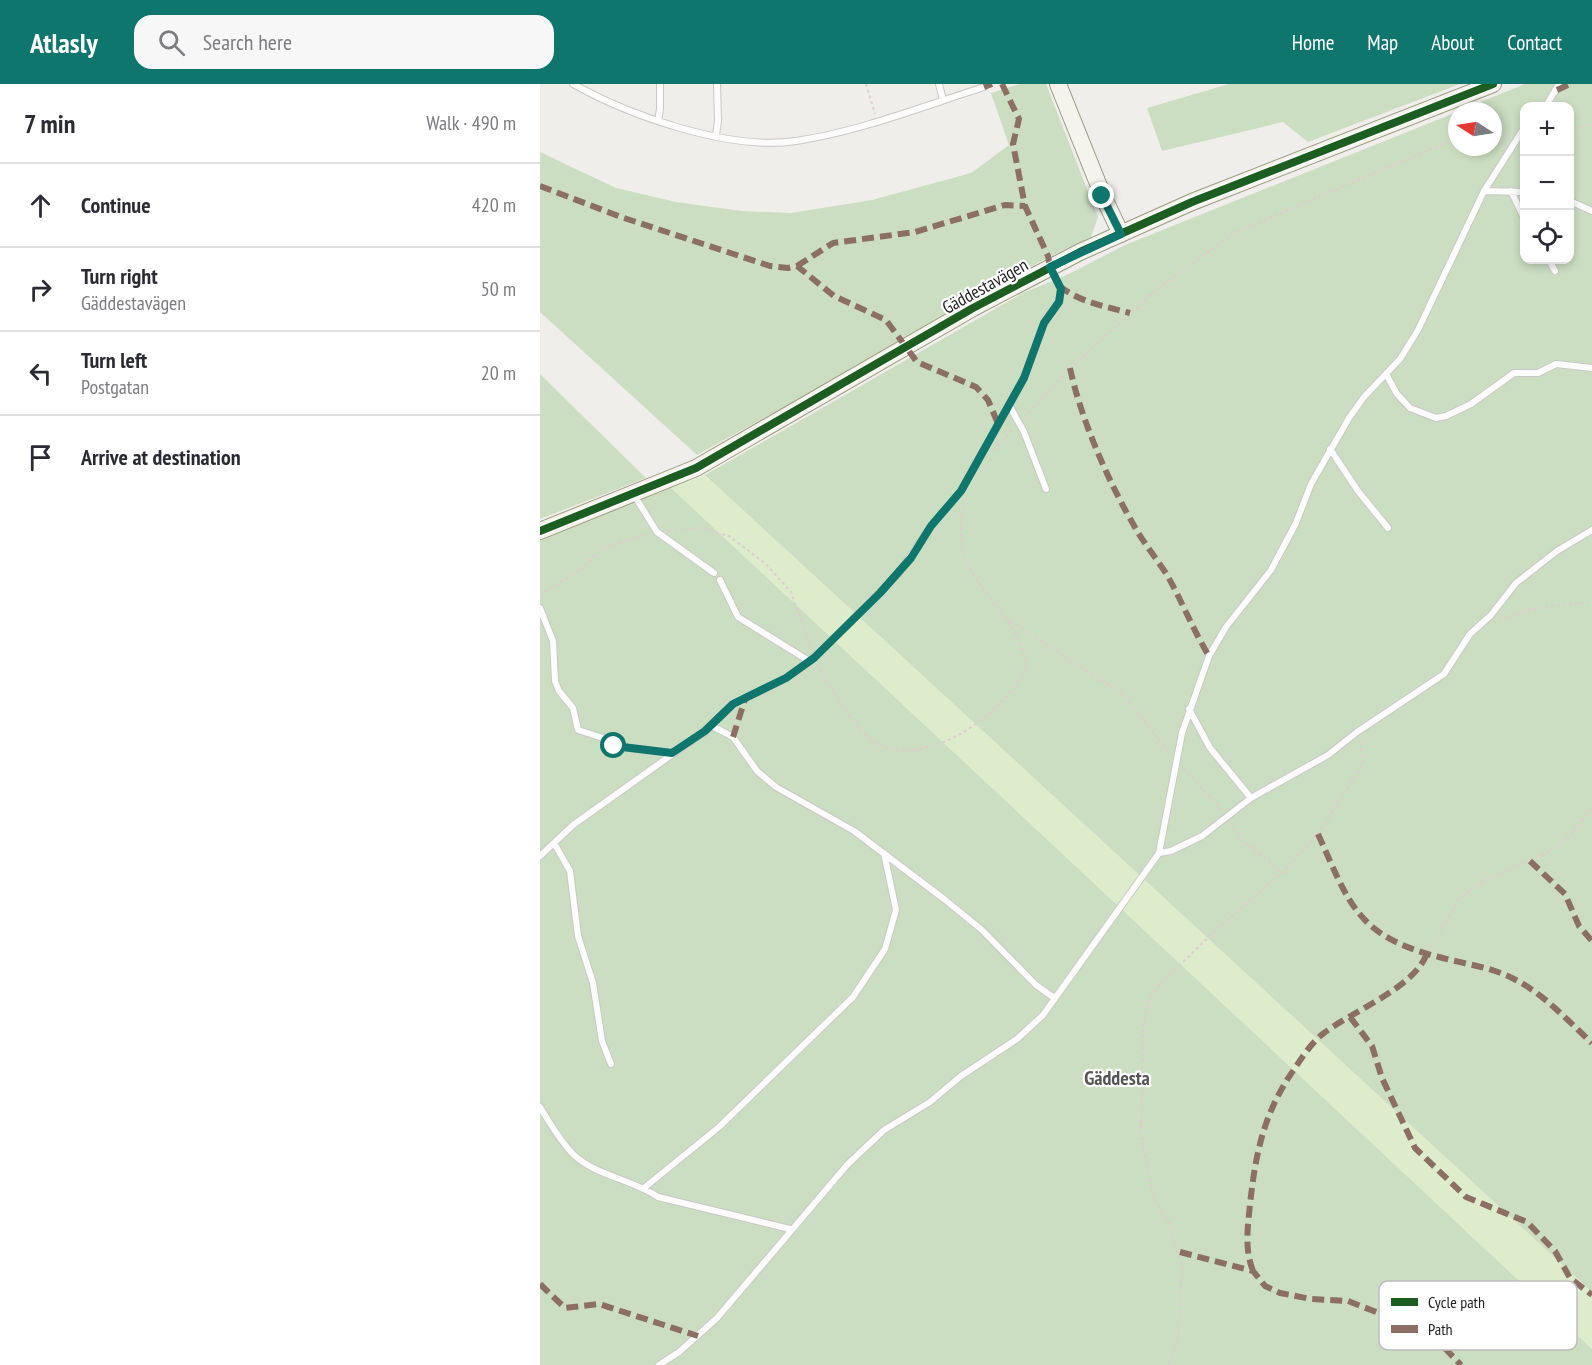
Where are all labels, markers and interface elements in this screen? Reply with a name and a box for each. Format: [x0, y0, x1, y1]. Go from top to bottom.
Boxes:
search box [134, 15, 554, 69]
text: Atlasly [30, 24, 98, 61]
icon: search [155, 26, 188, 59]
text: Search here [203, 28, 292, 56]
text: Home [1292, 29, 1334, 56]
text: Map [1367, 29, 1398, 56]
text: About [1431, 29, 1474, 56]
text: Contact [1507, 29, 1562, 56]
north arrow [1448, 102, 1502, 156]
map controls [1520, 102, 1574, 264]
button: + [1520, 102, 1574, 156]
text: 7 min [24, 107, 75, 140]
text: Walk · 490 m [426, 110, 516, 136]
button: − [1520, 156, 1574, 210]
route end [1088, 182, 1114, 208]
icon: ahead [24, 189, 57, 222]
text: Continue [81, 191, 151, 219]
text: 420 m [472, 192, 516, 218]
button: locate [1520, 210, 1574, 264]
street label: Gäddestavägen [938, 253, 1032, 319]
text: Turn right [81, 262, 158, 290]
icon: right [24, 273, 57, 306]
text: 50 m [481, 276, 516, 302]
text: Gäddestavägen [81, 290, 186, 316]
text: Turn left [81, 346, 147, 374]
icon: left [24, 357, 57, 390]
text: 20 m [481, 360, 516, 386]
text: Postgatan [81, 374, 149, 400]
icon: arrive [24, 441, 57, 474]
text: Arrive at destination [81, 443, 241, 471]
route start [600, 732, 626, 758]
district label: Gäddesta [1084, 1065, 1150, 1091]
legend [1379, 1281, 1577, 1350]
text: Cycle path [1428, 1292, 1485, 1312]
text: Path [1428, 1319, 1453, 1339]

